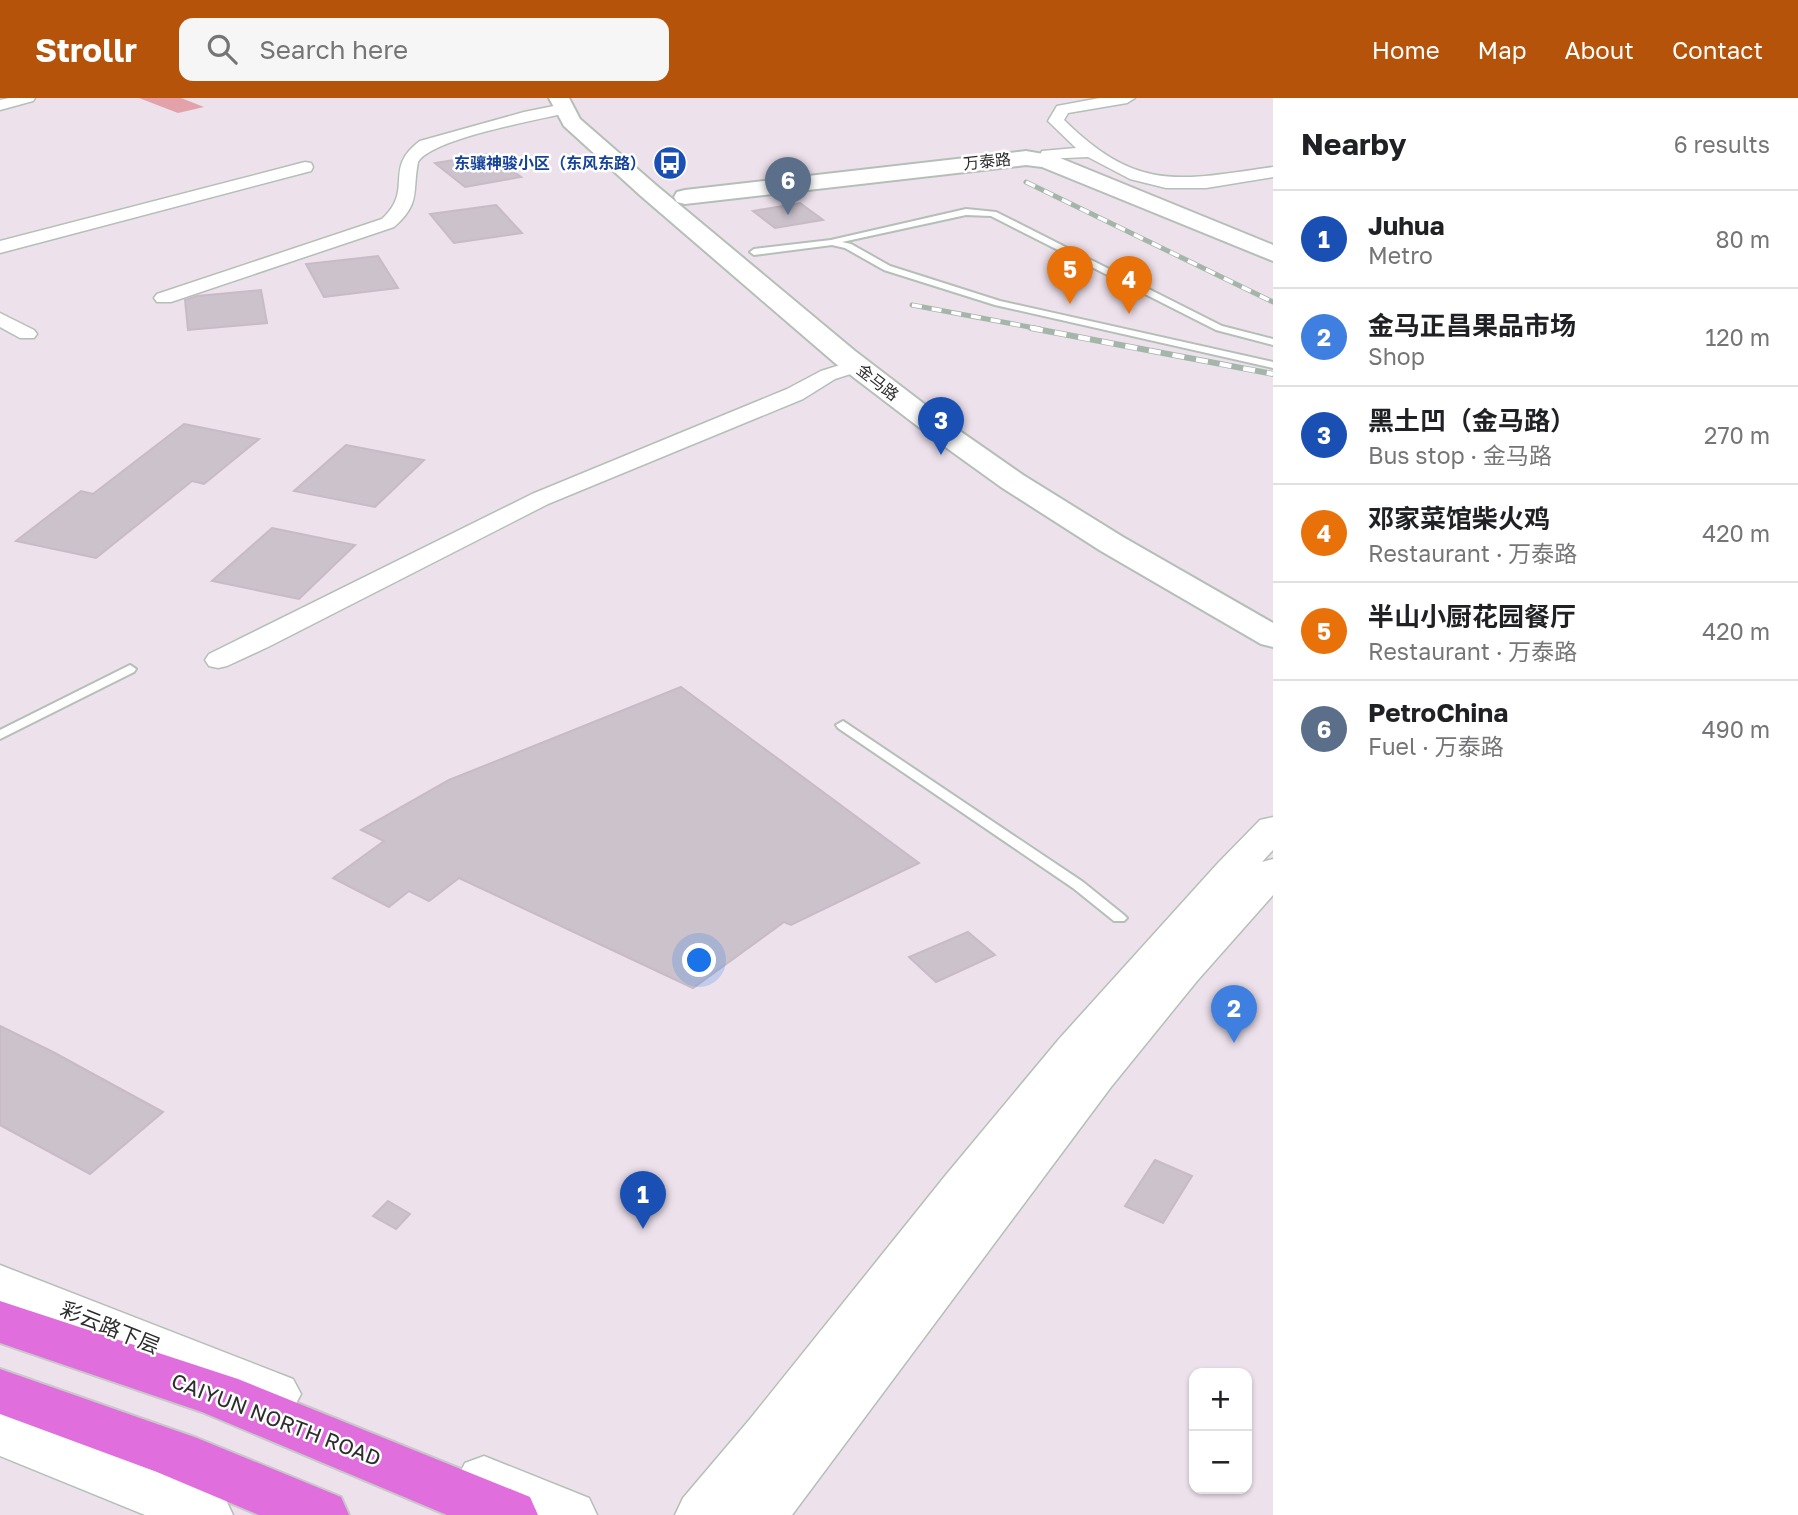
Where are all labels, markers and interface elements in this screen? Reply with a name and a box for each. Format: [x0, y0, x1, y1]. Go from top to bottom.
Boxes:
search box [179, 18, 669, 81]
text: Strollr [35, 30, 137, 69]
icon: search [203, 30, 241, 68]
text: Search here [259, 34, 408, 65]
text: Home [1372, 35, 1440, 64]
text: Map [1478, 35, 1527, 64]
text: About [1565, 35, 1634, 64]
text: Contact [1672, 35, 1763, 64]
text: Nearby [1301, 126, 1406, 162]
text: 6 results [1674, 130, 1770, 158]
bus stop icon: 东骧神骏小区（东风东路） [651, 144, 689, 182]
street label: 万泰路 [962, 149, 1012, 173]
place label: 东骧神骏小区（东风东路） [454, 153, 646, 173]
pin: 6 [765, 157, 811, 215]
text: Juhua [1368, 210, 1445, 241]
text: 1 [1318, 225, 1330, 253]
text: 80 m [1716, 225, 1770, 253]
text: Metro [1368, 241, 1433, 269]
pin: 5 [1047, 246, 1093, 304]
pin: 4 [1106, 256, 1152, 314]
text: 金马正昌果品市场 [1368, 310, 1576, 341]
text: 2 [1317, 323, 1331, 351]
text: 120 m [1705, 323, 1770, 351]
text: Shop [1368, 342, 1425, 370]
street label: 金马路 [853, 359, 903, 405]
pin: 3 [918, 397, 964, 455]
text: 黑土凹（金马路） [1368, 405, 1576, 436]
text: 3 [1317, 421, 1331, 449]
text: 270 m [1704, 421, 1770, 449]
text: Bus stop · 金马路 [1368, 441, 1552, 469]
text: 邓家菜馆柴火鸡 [1368, 503, 1550, 534]
text: 4 [1317, 519, 1331, 547]
text: 420 m [1702, 519, 1770, 547]
text: Restaurant · 万泰路 [1368, 539, 1577, 567]
text: 半山小厨花园餐厅 [1368, 601, 1576, 632]
text: 5 [1317, 617, 1331, 645]
text: 420 m [1702, 617, 1770, 645]
text: Restaurant · 万泰路 [1368, 637, 1577, 665]
text: PetroChina [1368, 697, 1508, 728]
text: 6 [1317, 715, 1331, 743]
text: 490 m [1702, 715, 1770, 743]
text: Fuel · 万泰路 [1368, 732, 1504, 760]
your location [682, 943, 716, 977]
pin: 2 [1211, 985, 1257, 1043]
pin: 1 [620, 1171, 666, 1229]
street label: 彩云路下层 [57, 1295, 164, 1359]
street label: CAIYUN NORTH ROAD [168, 1367, 385, 1471]
map controls [1189, 1368, 1252, 1494]
button: + [1189, 1368, 1252, 1431]
button: − [1189, 1431, 1252, 1494]

